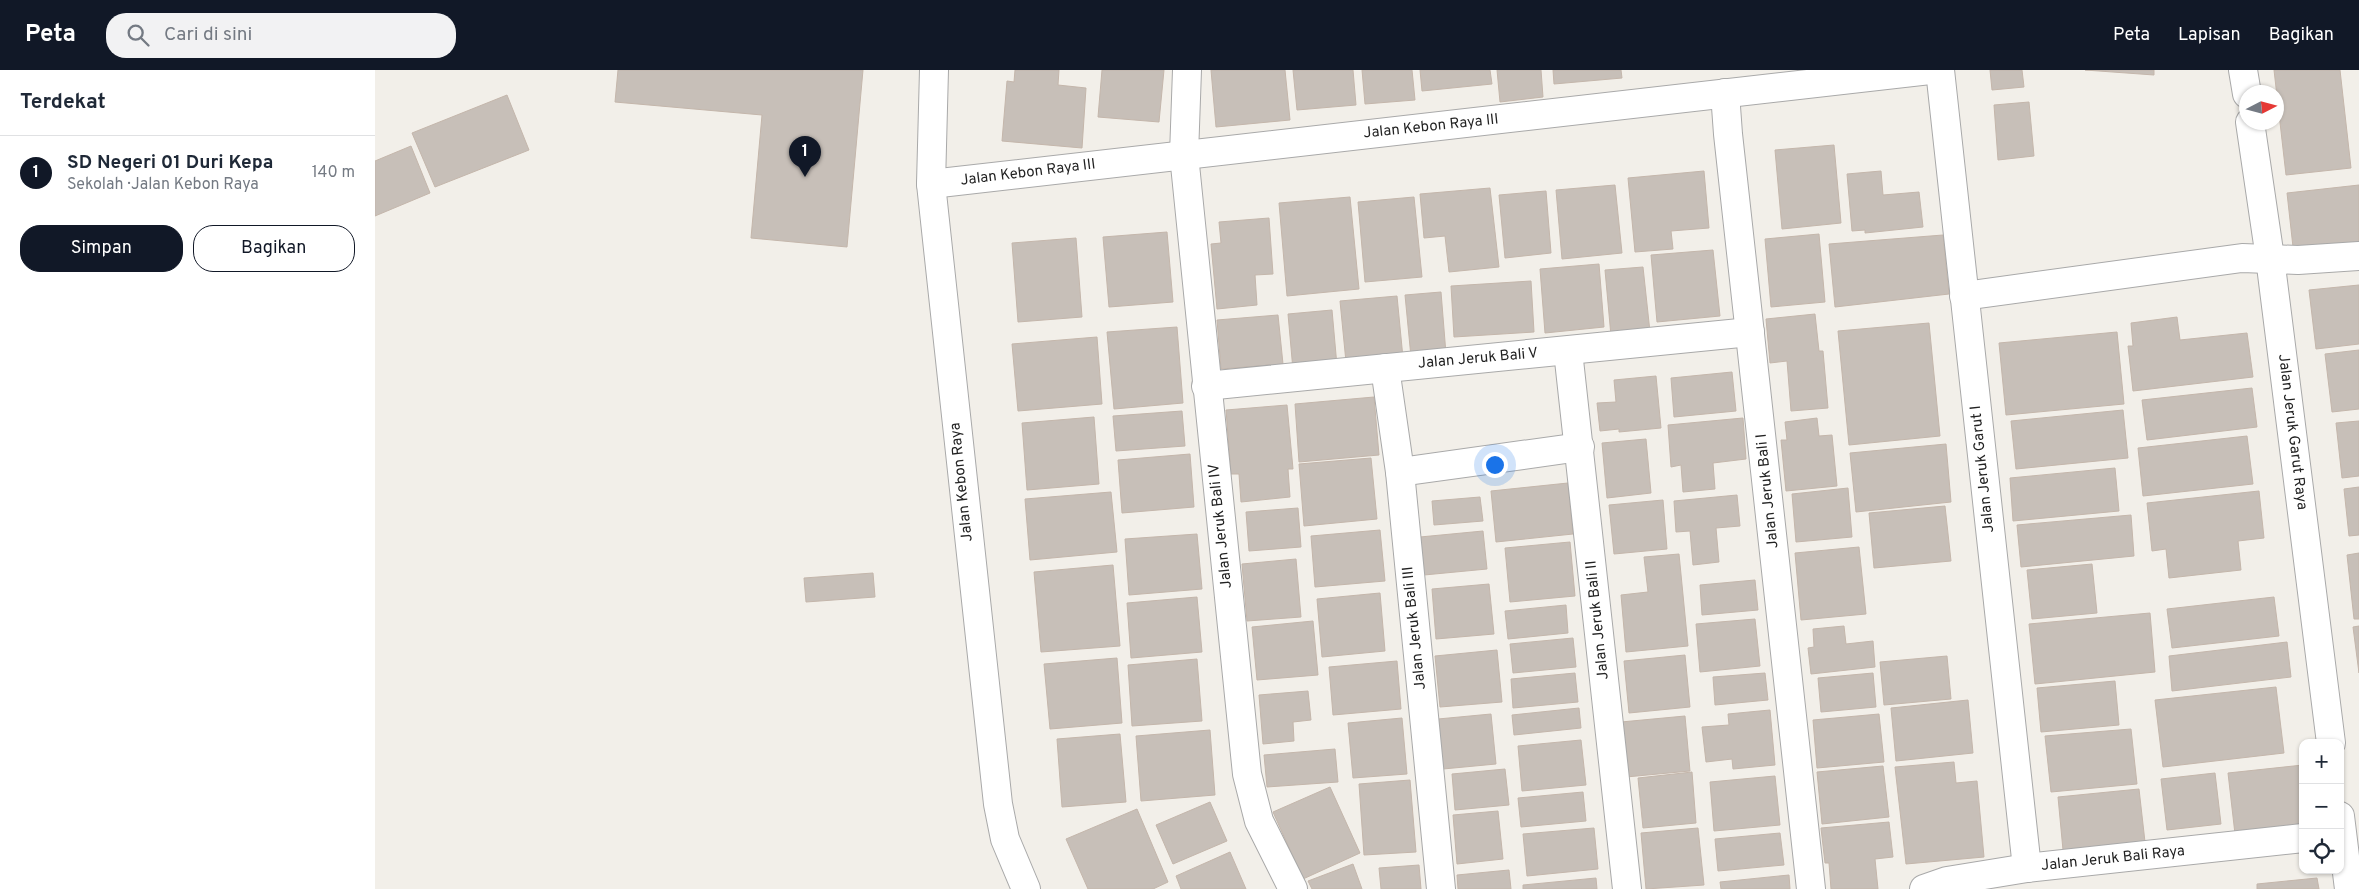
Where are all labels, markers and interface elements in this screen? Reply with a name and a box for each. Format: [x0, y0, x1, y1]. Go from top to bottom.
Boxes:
search box [106, 13, 456, 58]
text: Peta [25, 20, 76, 50]
icon: search [124, 21, 152, 49]
text: Cari di sini [164, 23, 252, 47]
text: Peta [2113, 24, 2150, 47]
text: Lapisan [2178, 24, 2241, 47]
text: Bagikan [2269, 24, 2334, 47]
north arrow [2239, 85, 2284, 130]
text: Terdekat [20, 89, 106, 116]
street label: Jalan Kebon Raya III [1362, 110, 1500, 144]
pin: 1 [789, 136, 821, 177]
text: SD Negeri 01 Duri Kepa [67, 151, 273, 175]
street label: Jalan Kebon Raya III [959, 155, 1097, 191]
text: 1 [33, 163, 39, 183]
text: 140 m [312, 163, 355, 183]
text: Sekolah · Jalan Kebon Raya [67, 175, 259, 195]
button: Simpan [20, 225, 183, 272]
button: Bagikan [193, 225, 355, 272]
street label: Jalan Jeruk Bali V [1417, 344, 1539, 374]
street label: Jalan Jeruk Garut Raya [2273, 353, 2311, 511]
street label: Jalan Jeruk Garut I [1967, 404, 1999, 534]
street label: Jalan Kebon Raya [946, 421, 978, 543]
street label: Jalan Jeruk Bali I [1753, 433, 1783, 549]
your location [1482, 452, 1508, 478]
street label: Jalan Jeruk Bali IV [1205, 463, 1237, 589]
street label: Jalan Jeruk Bali II [1582, 560, 1614, 680]
street label: Jalan Jeruk Bali III [1399, 565, 1431, 691]
map controls [2299, 739, 2344, 874]
button: + [2299, 739, 2344, 784]
button: − [2299, 784, 2344, 829]
button: locate [2299, 829, 2344, 874]
street label: Jalan Jeruk Bali Raya [2040, 842, 2186, 876]

